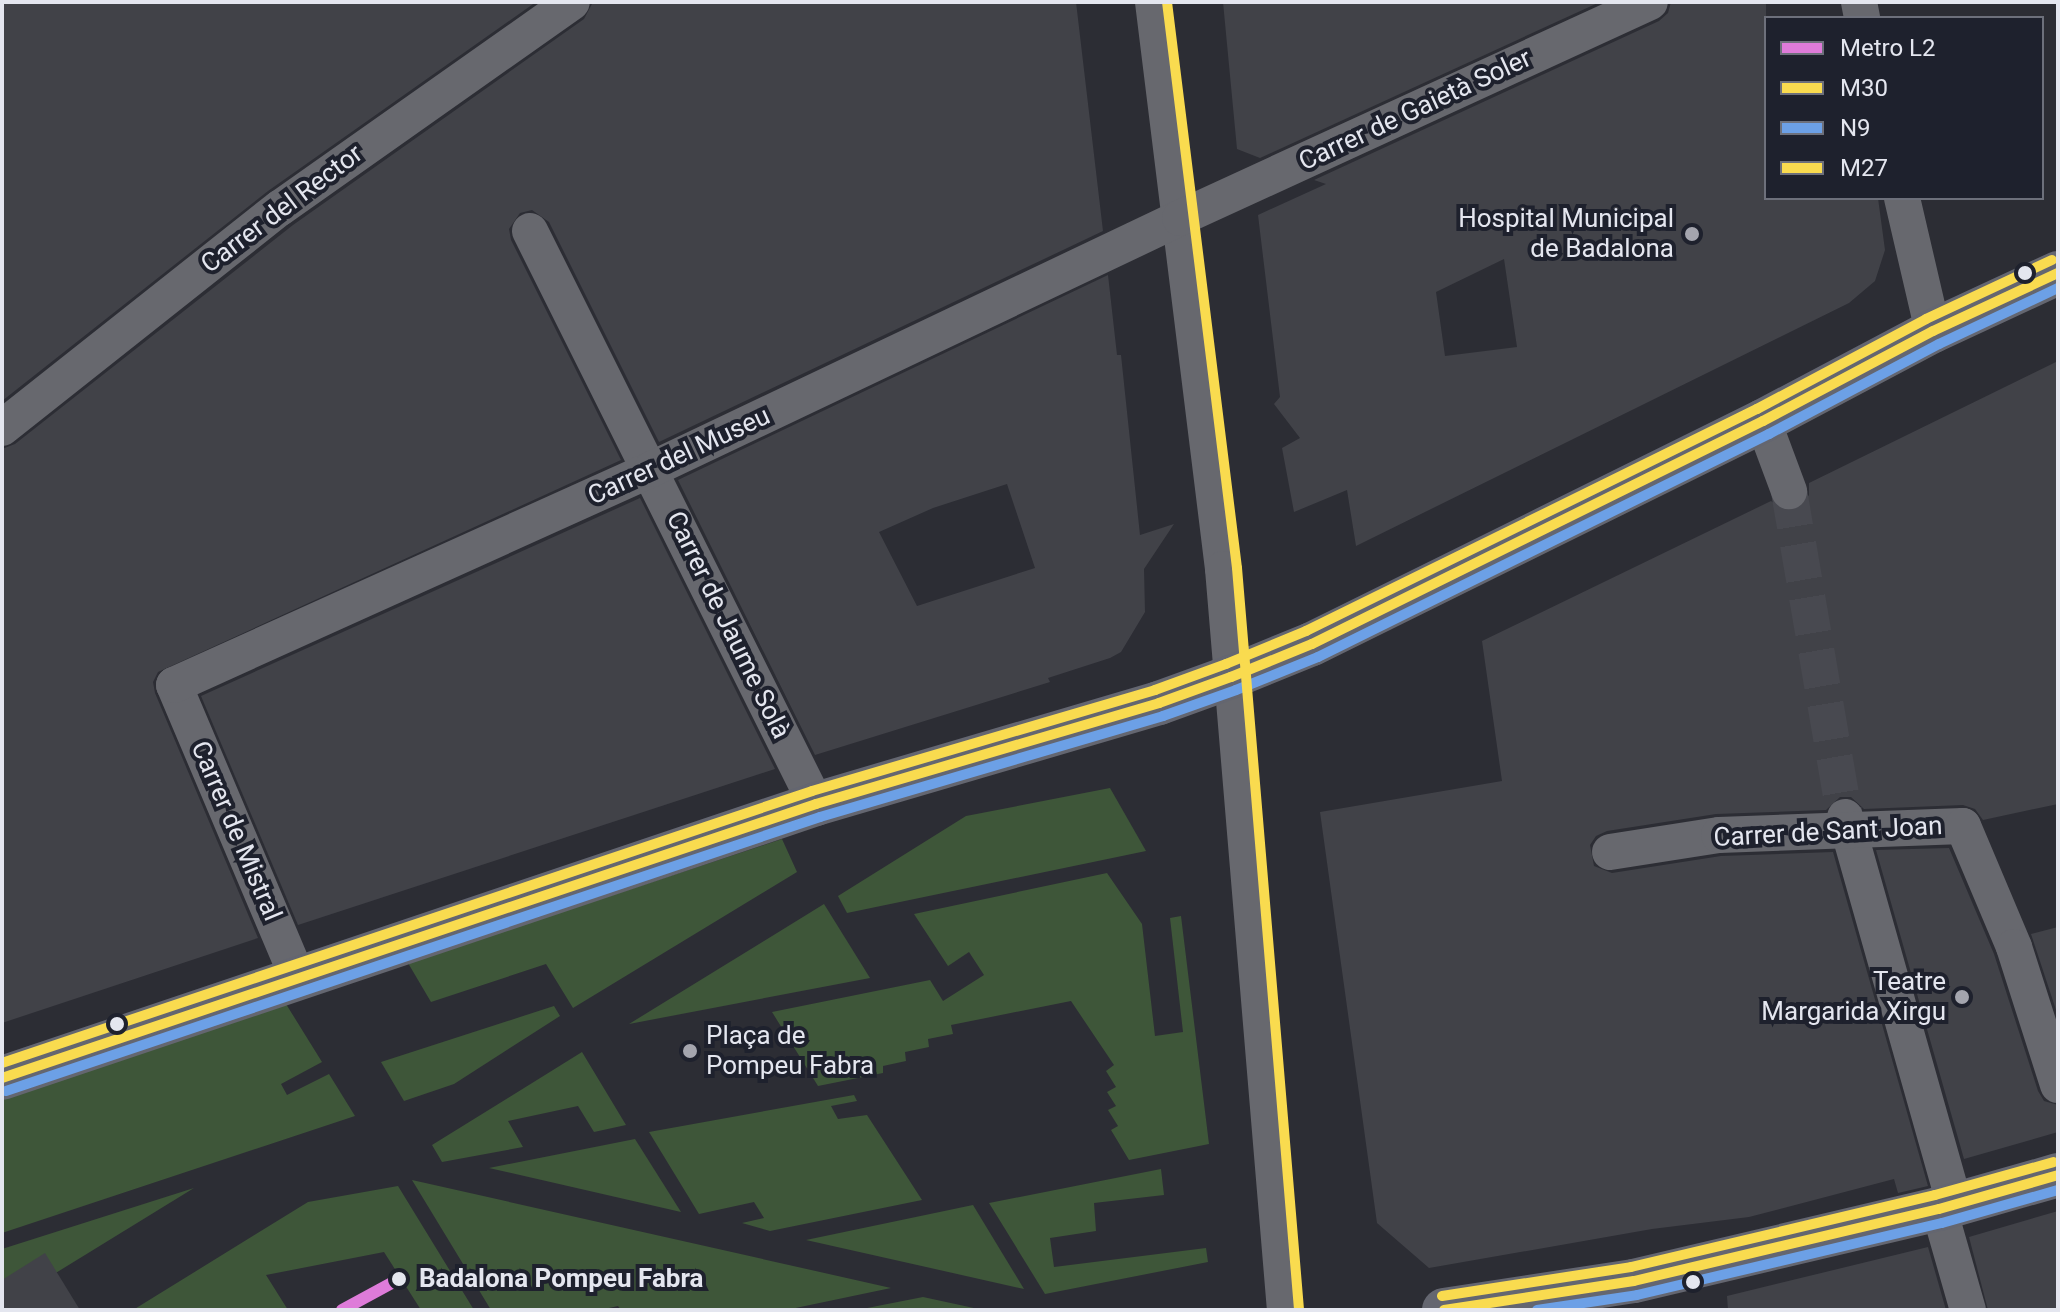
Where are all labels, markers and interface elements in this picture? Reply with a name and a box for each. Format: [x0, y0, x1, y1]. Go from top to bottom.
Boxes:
legend [1764, 16, 2044, 200]
text: Metro L2 [1840, 34, 1935, 62]
street label: Carrer de Gaietà Soler [1294, 42, 1536, 178]
text: M30 [1840, 74, 1888, 102]
text: N9 [1840, 114, 1871, 142]
street label: Carrer del Rector [195, 138, 369, 280]
text: M27 [1840, 154, 1888, 182]
place label: Hospital Municipal de Badalona [1458, 203, 1674, 264]
marker: Hospital Municipal de Badalona [1681, 223, 1703, 245]
unlabelled marker [2017, 265, 2033, 281]
street label: Carrer del Museu [583, 400, 775, 512]
street label: Carrer de Jaume Solà [659, 506, 797, 744]
street label: Carrer de Mistral [184, 736, 288, 926]
street label: Carrer de Sant Joan [1713, 810, 1943, 854]
place label: Teatre Margarida Xirgu [1761, 966, 1946, 1028]
marker: Teatre Margarida Xirgu [1953, 988, 1971, 1006]
unlabelled marker [109, 1016, 125, 1032]
place label: Plaça de Pompeu Fabra [706, 1020, 874, 1082]
marker: Plaça de Pompeu Fabra [681, 1042, 699, 1060]
place label: Badalona Pompeu Fabra [419, 1263, 703, 1295]
marker: Badalona Pompeu Fabra [386, 1266, 412, 1292]
unlabelled marker [1685, 1274, 1701, 1290]

